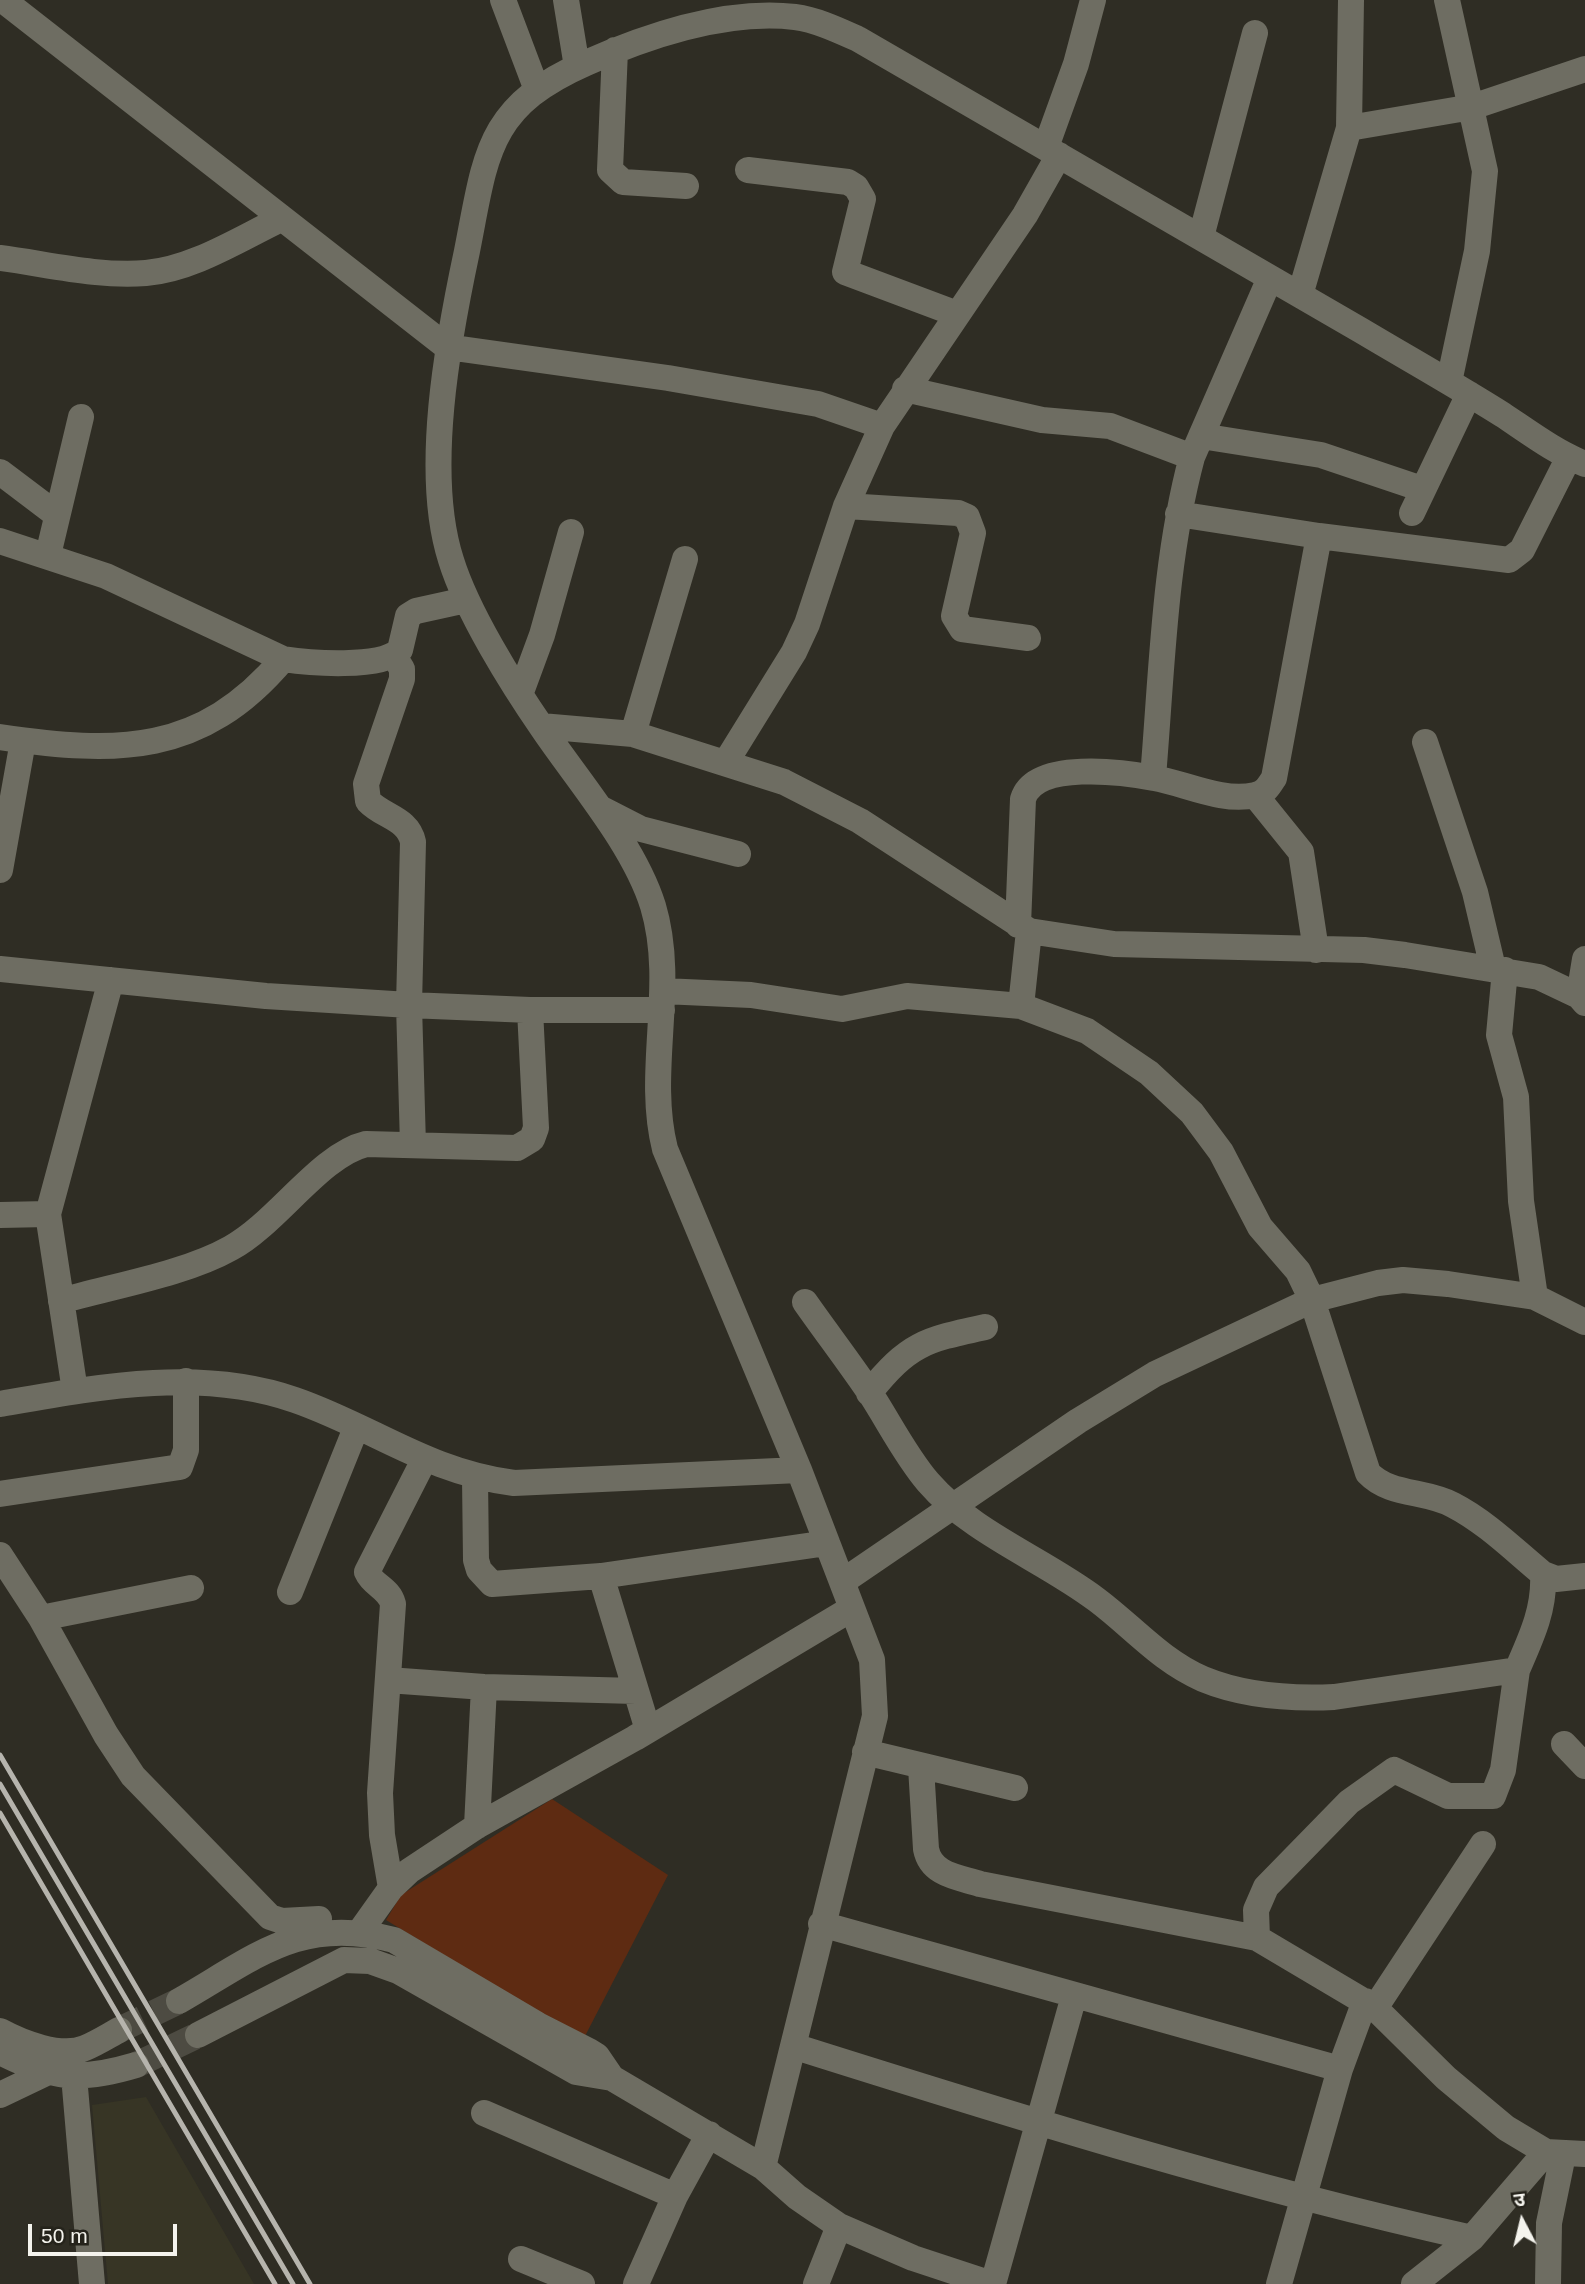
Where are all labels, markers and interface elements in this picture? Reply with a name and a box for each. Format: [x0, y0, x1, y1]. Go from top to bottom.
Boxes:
north arrow [1487, 2186, 1557, 2256]
text: उ [1513, 2189, 1526, 2211]
scale bar [32, 2210, 180, 2254]
text: 50 m [41, 2224, 88, 2247]

